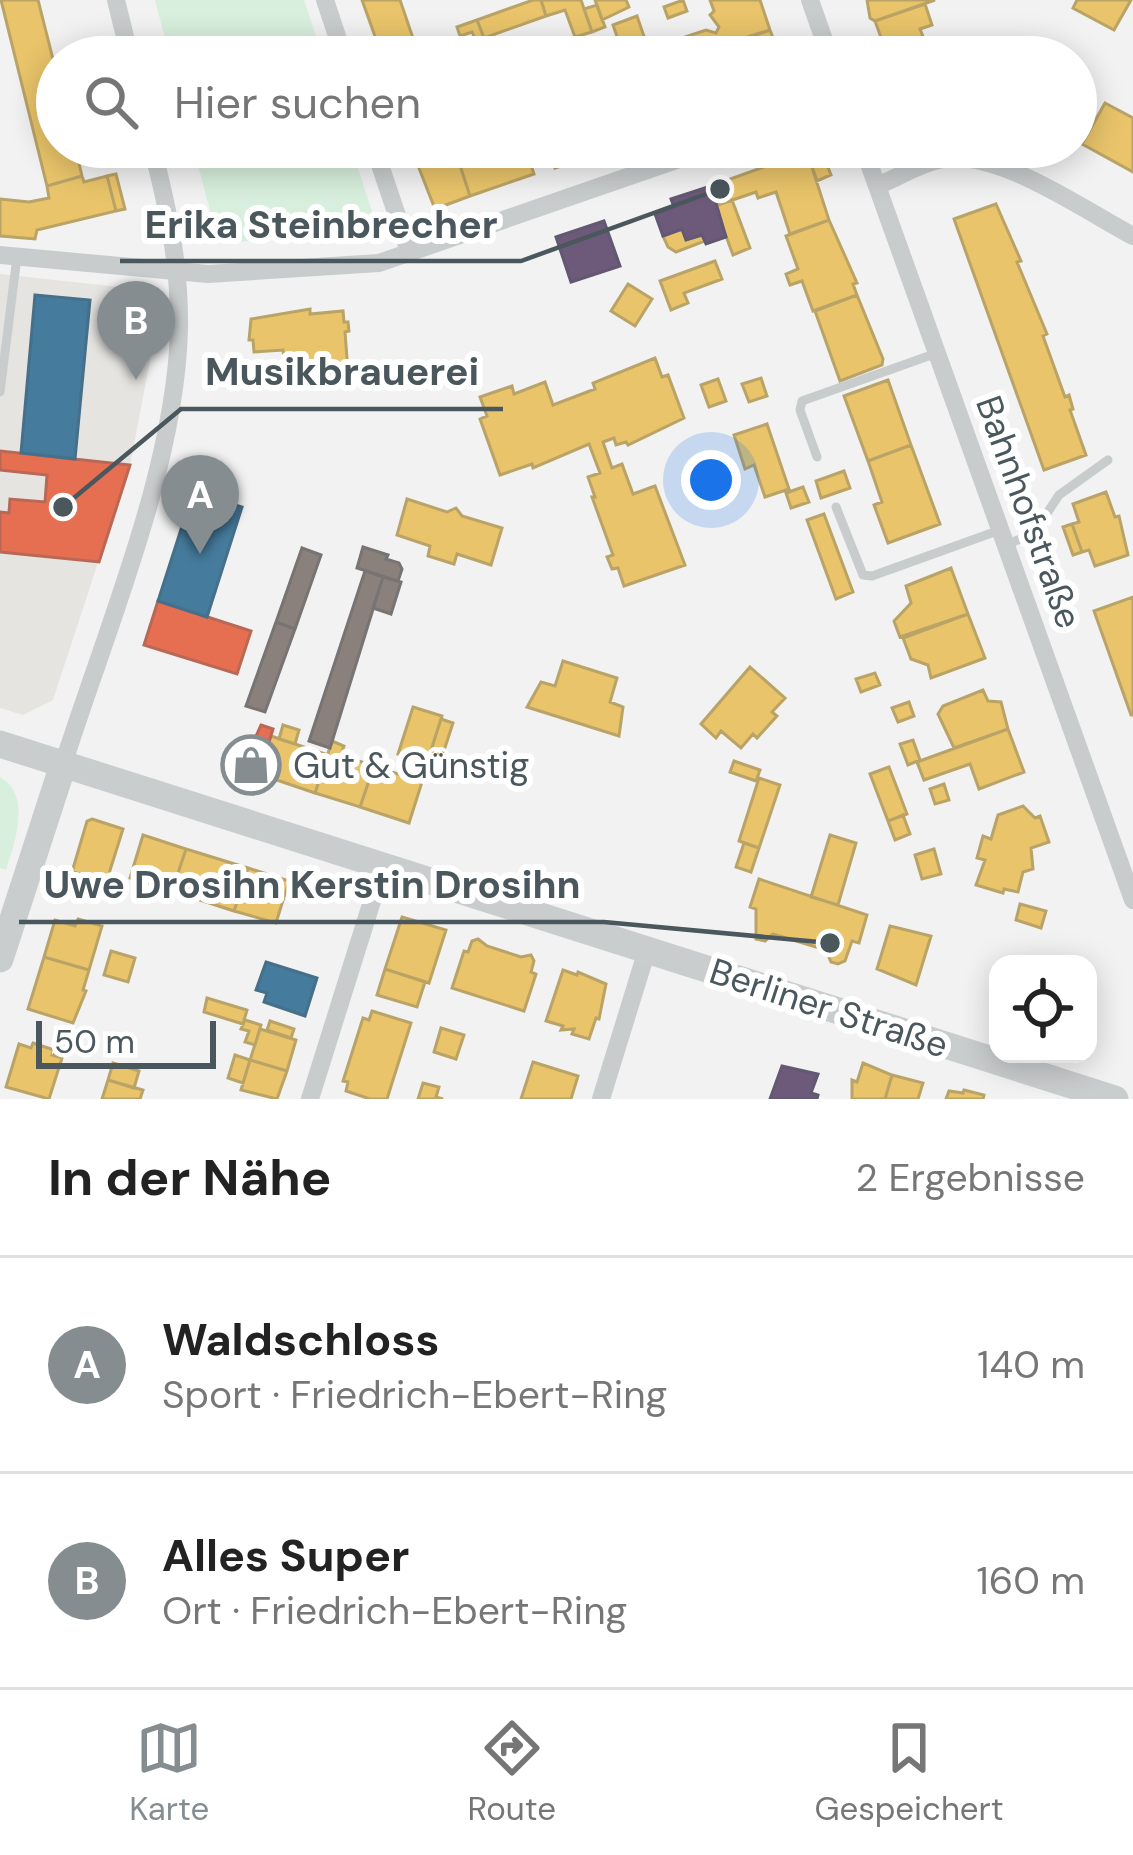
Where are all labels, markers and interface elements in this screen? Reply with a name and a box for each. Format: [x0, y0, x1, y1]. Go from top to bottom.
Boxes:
search box [36, 36, 1097, 168]
icon: search [78, 69, 144, 135]
text: Hier suchen [174, 73, 421, 132]
callout: Erika Steinbrecher [120, 186, 521, 261]
text: Erika Steinbrecher [144, 199, 498, 250]
pin: B [97, 281, 175, 380]
callout: Musikbrauerei [181, 334, 503, 409]
text: Musikbrauerei [205, 346, 479, 397]
street label: Bahnhofstraße [965, 389, 1093, 635]
your location [681, 450, 741, 510]
pin: A [161, 455, 239, 554]
shop icon: Gut & Günstig [220, 734, 282, 796]
place label: Gut & Günstig [293, 742, 529, 789]
callout: Uwe Drosihn Kerstin Drosihn [19, 847, 604, 922]
text: Uwe Drosihn Kerstin Drosihn [43, 859, 581, 910]
street label: Berliner Straße [704, 947, 954, 1069]
map controls [989, 955, 1097, 1063]
button: locate [989, 955, 1097, 1063]
scale bar [36, 1015, 216, 1068]
text: 50 m [54, 1020, 135, 1063]
text: In der Nähe [48, 1144, 332, 1211]
text: 2 Ergebnisse [856, 1152, 1085, 1203]
text: Waldschloss [162, 1310, 439, 1369]
text: A [73, 1339, 101, 1390]
text: 140 m [977, 1339, 1085, 1390]
text: Sport · Friedrich-Ebert-Ring [162, 1369, 667, 1420]
text: Alles Super [162, 1526, 409, 1585]
text: B [75, 1555, 99, 1606]
text: 160 m [977, 1555, 1085, 1606]
text: Ort · Friedrich-Ebert-Ring [162, 1585, 627, 1636]
tab: Karte [129, 1715, 209, 1830]
tab: Route [468, 1715, 556, 1830]
tab: Gespeichert [814, 1715, 1004, 1830]

